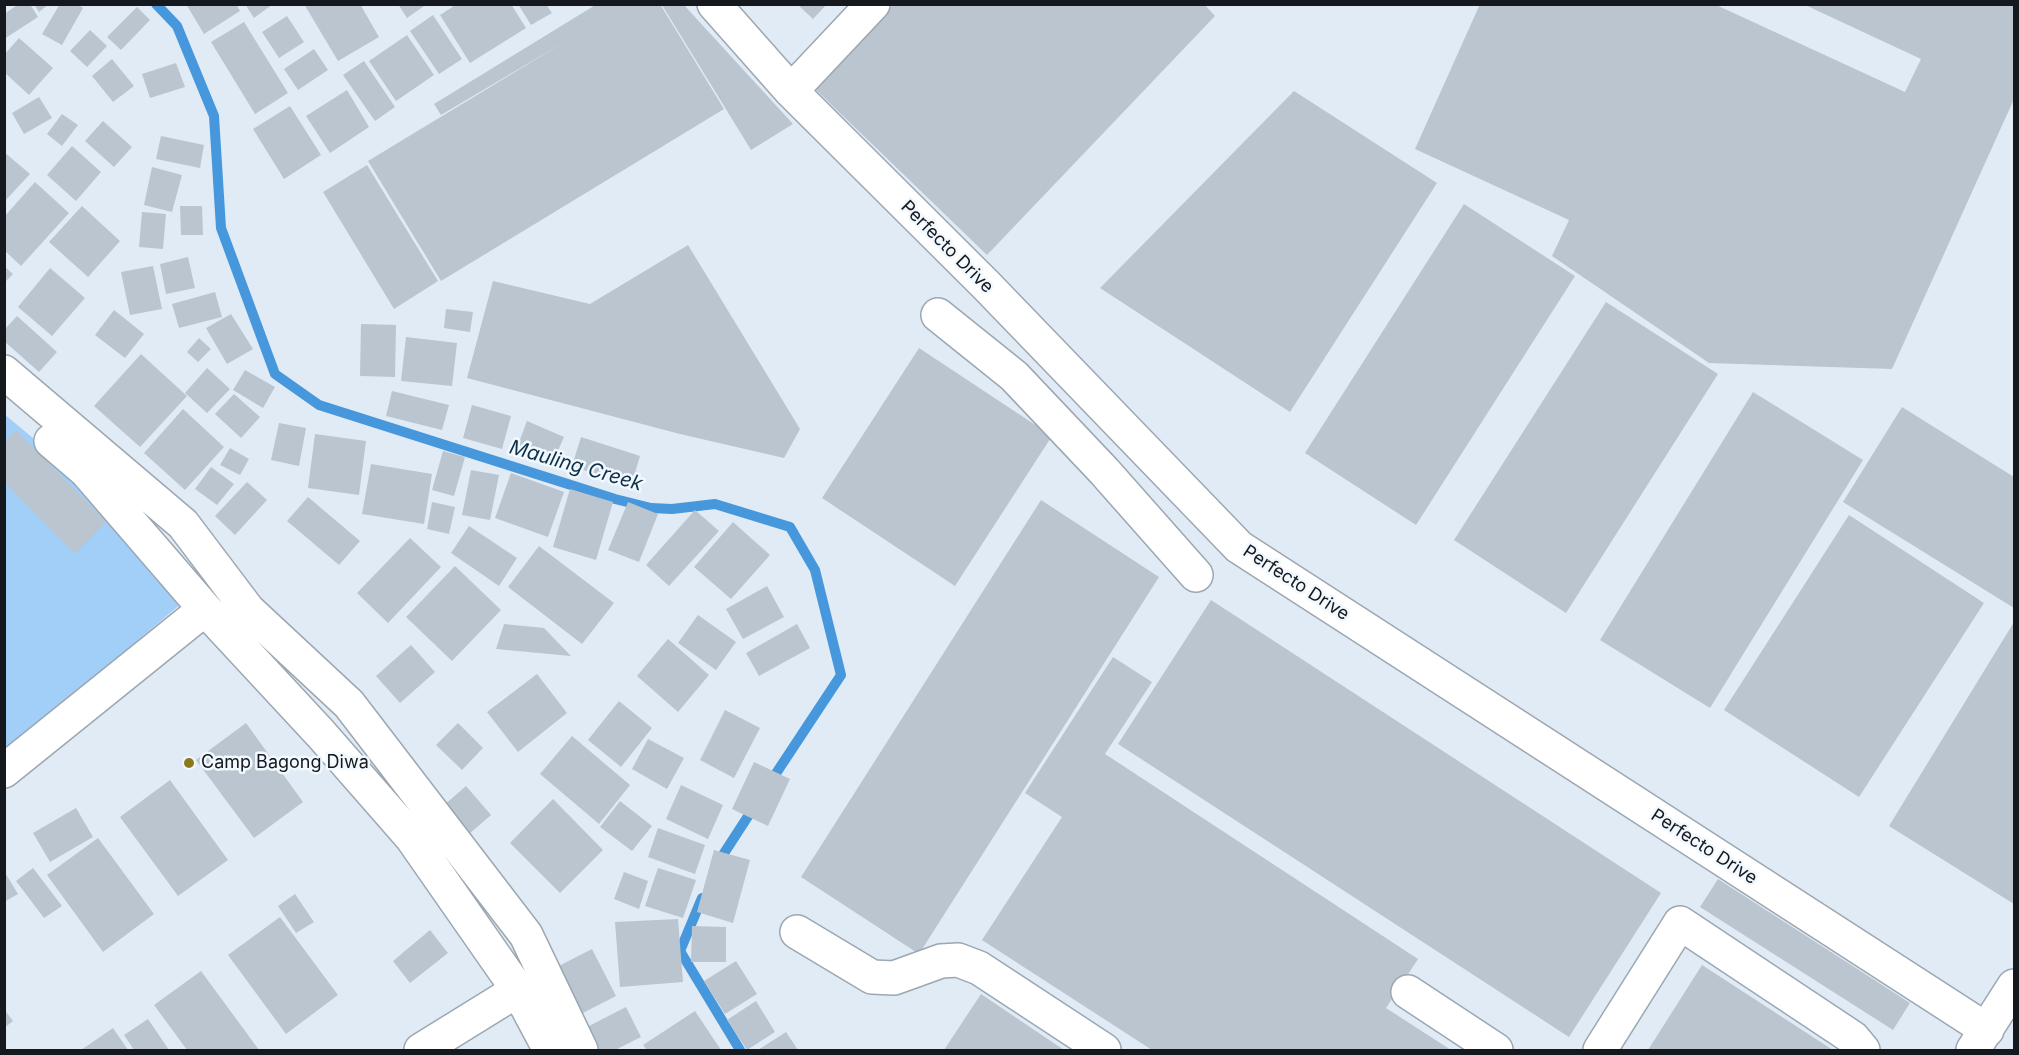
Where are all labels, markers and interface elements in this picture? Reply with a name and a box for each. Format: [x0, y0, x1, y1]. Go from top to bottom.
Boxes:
street label: Perfecto Drive [896, 196, 998, 298]
water label: Mauling Creek [507, 436, 645, 496]
street label: Perfecto Drive [1239, 541, 1353, 625]
place label: Camp Bagong Diwa [201, 752, 369, 774]
marker: Camp Bagong Diwa [182, 756, 196, 770]
street label: Perfecto Drive [1647, 805, 1761, 889]

